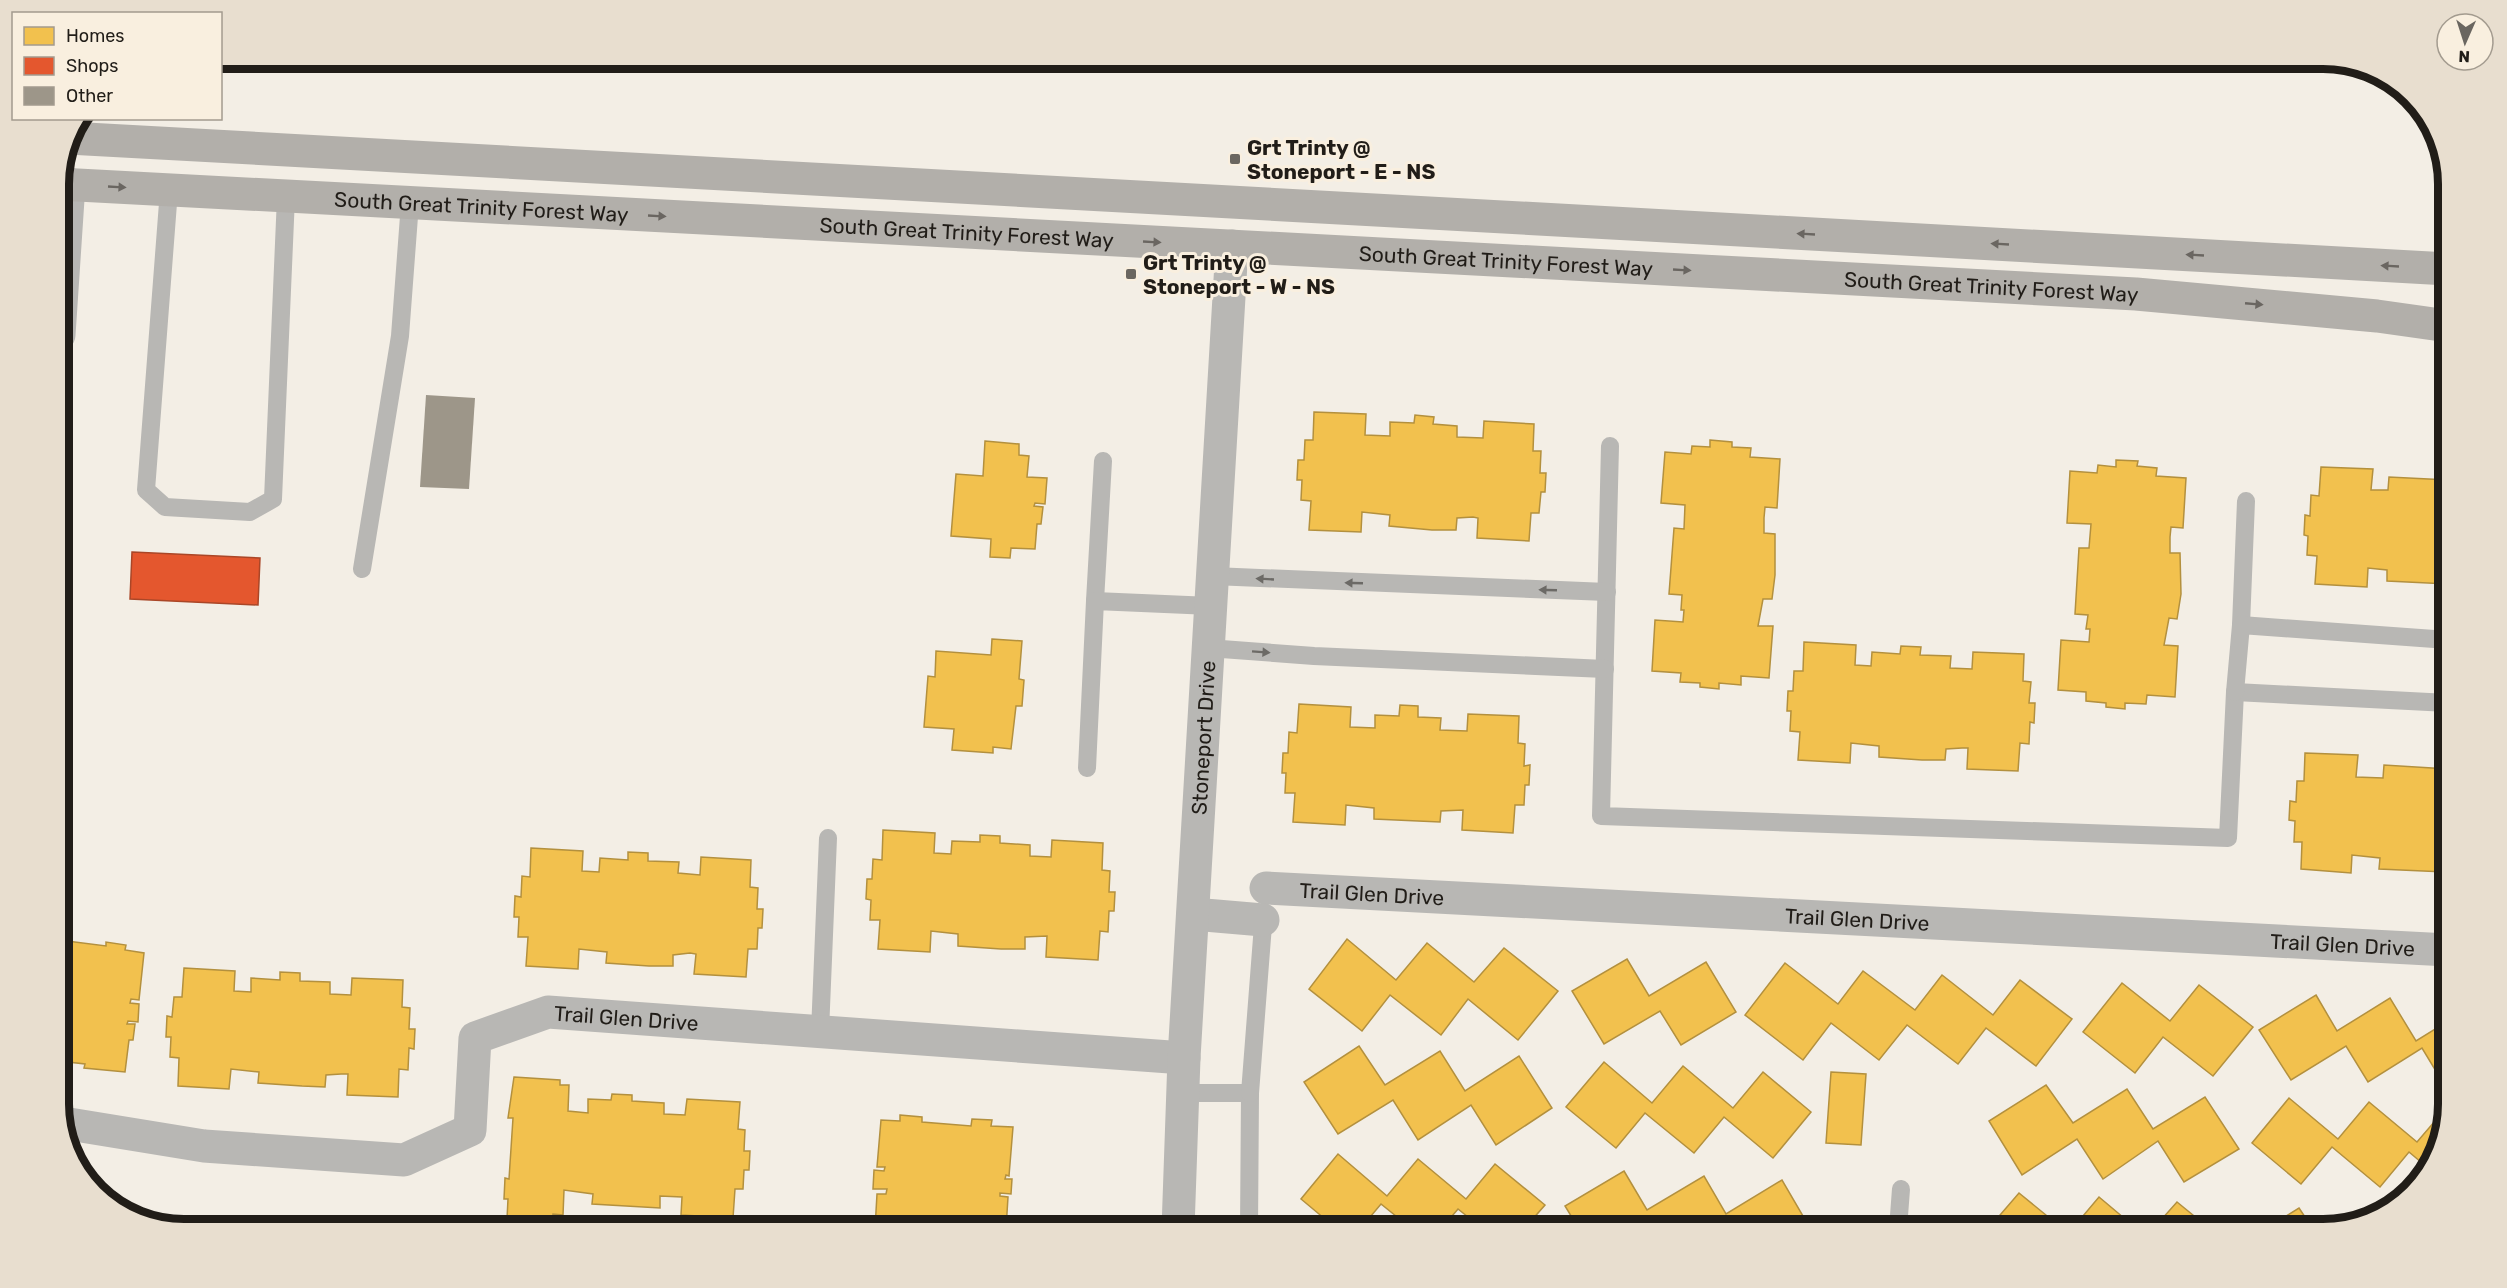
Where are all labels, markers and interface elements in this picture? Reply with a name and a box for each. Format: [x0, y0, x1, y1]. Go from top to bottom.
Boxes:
legend [12, 12, 222, 120]
north arrow [2435, 12, 2495, 72]
text: Homes [66, 25, 124, 47]
text: N [2458, 47, 2470, 66]
text: Shops [66, 55, 118, 77]
text: Other [66, 85, 113, 107]
place label: Grt Trinty @ Stoneport - E - NS [1247, 135, 1435, 184]
marker: Grt Trinty @ Stoneport - E - NS [1228, 152, 1242, 166]
one-way arrow [108, 182, 127, 192]
street label: South Great Trinity Forest Way [334, 186, 630, 227]
one-way arrow [648, 211, 667, 221]
street label: South Great Trinity Forest Way [819, 212, 1115, 252]
one-way arrow [1796, 229, 1815, 238]
one-way arrow [1142, 237, 1161, 246]
street label: South Great Trinity Forest Way [1358, 240, 1654, 281]
one-way arrow [1991, 240, 2010, 249]
place label: Grt Trinty @ Stoneport - W - NS [1143, 250, 1335, 299]
one-way arrow [2186, 250, 2205, 260]
one-way arrow [2380, 261, 2399, 270]
one-way arrow [1672, 265, 1691, 274]
street label: South Great Trinity Forest Way [1844, 266, 2139, 307]
marker: Grt Trinty @ Stoneport - W - NS [1124, 267, 1138, 281]
one-way arrow [2244, 299, 2263, 309]
one-way arrow [1256, 574, 1275, 584]
one-way arrow [1344, 578, 1363, 588]
one-way arrow [1539, 585, 1558, 594]
one-way arrow [1252, 647, 1271, 657]
street label: Stoneport Drive [1186, 660, 1220, 815]
street label: Trail Glen Drive [1299, 877, 1445, 910]
street label: Trail Glen Drive [1784, 903, 1930, 935]
street label: Trail Glen Drive [2270, 928, 2416, 961]
street label: Trail Glen Drive [553, 1000, 699, 1035]

